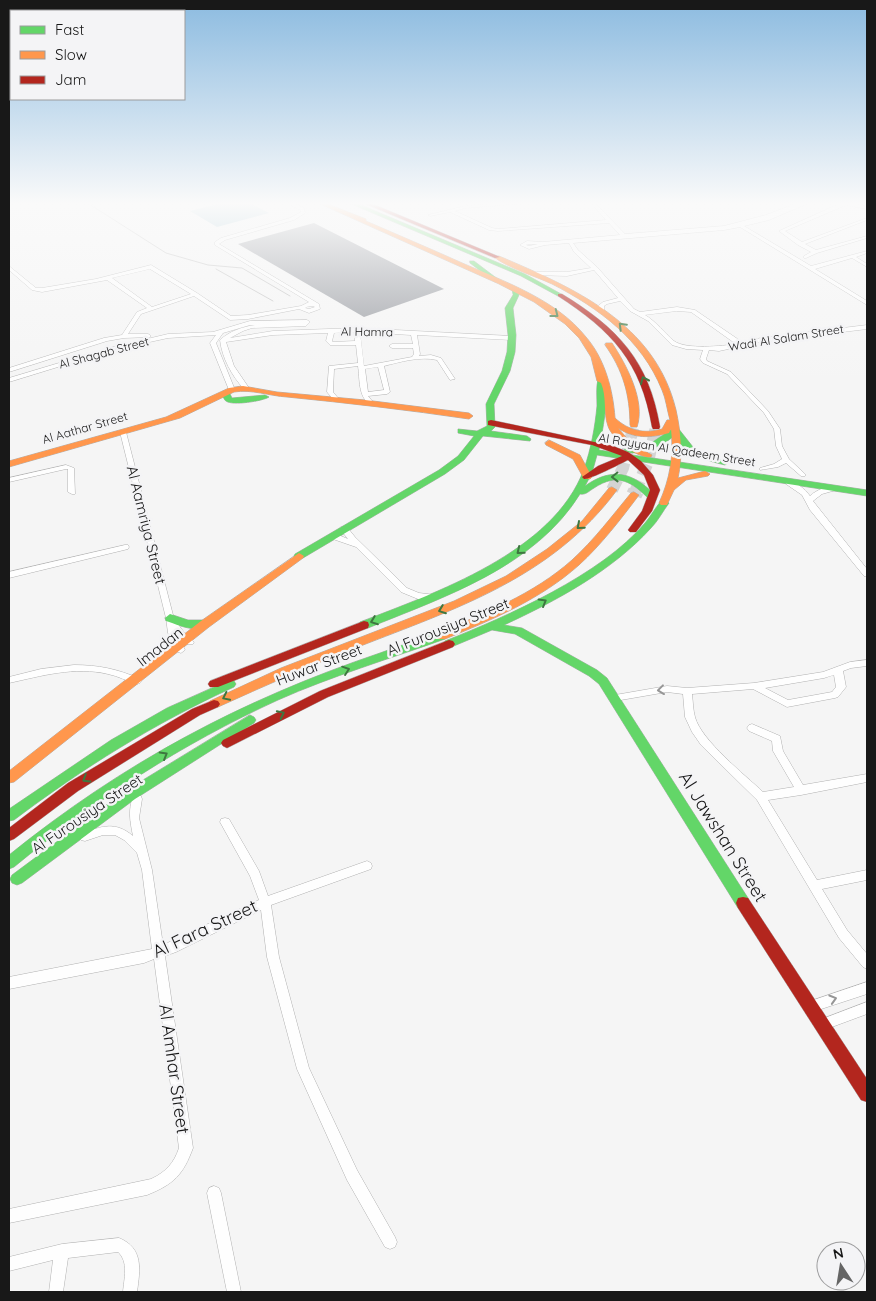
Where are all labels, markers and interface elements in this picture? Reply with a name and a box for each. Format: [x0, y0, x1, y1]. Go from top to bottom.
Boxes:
legend [10, 10, 185, 100]
text: Fast [55, 20, 84, 39]
text: Slow [55, 45, 87, 64]
text: Jam [55, 70, 86, 89]
one-way arrow [549, 309, 558, 318]
street label: Wadi Al Salam Street [727, 321, 845, 354]
one-way arrow [619, 323, 628, 332]
street label: Al Hamra [341, 324, 393, 339]
street label: Al Shagab Street [57, 333, 151, 372]
one-way arrow [640, 376, 651, 385]
street label: Al Aathar Street [41, 408, 129, 447]
street label: Al Rayyan Al Qadeem Street [598, 430, 757, 469]
street label: Al Aamriya Street [123, 464, 170, 586]
one-way arrow [610, 472, 618, 482]
one-way arrow [577, 521, 586, 529]
one-way arrow [516, 545, 525, 554]
street label: Al Furousiya Street [384, 593, 512, 660]
one-way arrow [537, 599, 546, 609]
one-way arrow [438, 604, 447, 614]
one-way arrow [370, 615, 379, 625]
street label: Imadan [133, 623, 187, 671]
street label: Huwar Street [273, 639, 365, 690]
one-way arrow [341, 666, 350, 676]
one-way arrow [656, 684, 664, 695]
one-way arrow [223, 691, 232, 701]
one-way arrow [276, 710, 285, 721]
one-way arrow [158, 751, 167, 761]
street label: Al Jawshan Street [674, 767, 773, 906]
street label: Al Furousiya Street [28, 769, 146, 858]
one-way arrow [83, 773, 92, 782]
street label: Al Fara Street [149, 894, 261, 963]
one-way arrow [828, 995, 837, 1005]
street label: Al Amhar Street [154, 1002, 195, 1135]
north arrow [816, 1241, 866, 1291]
text: N [831, 1243, 845, 1263]

